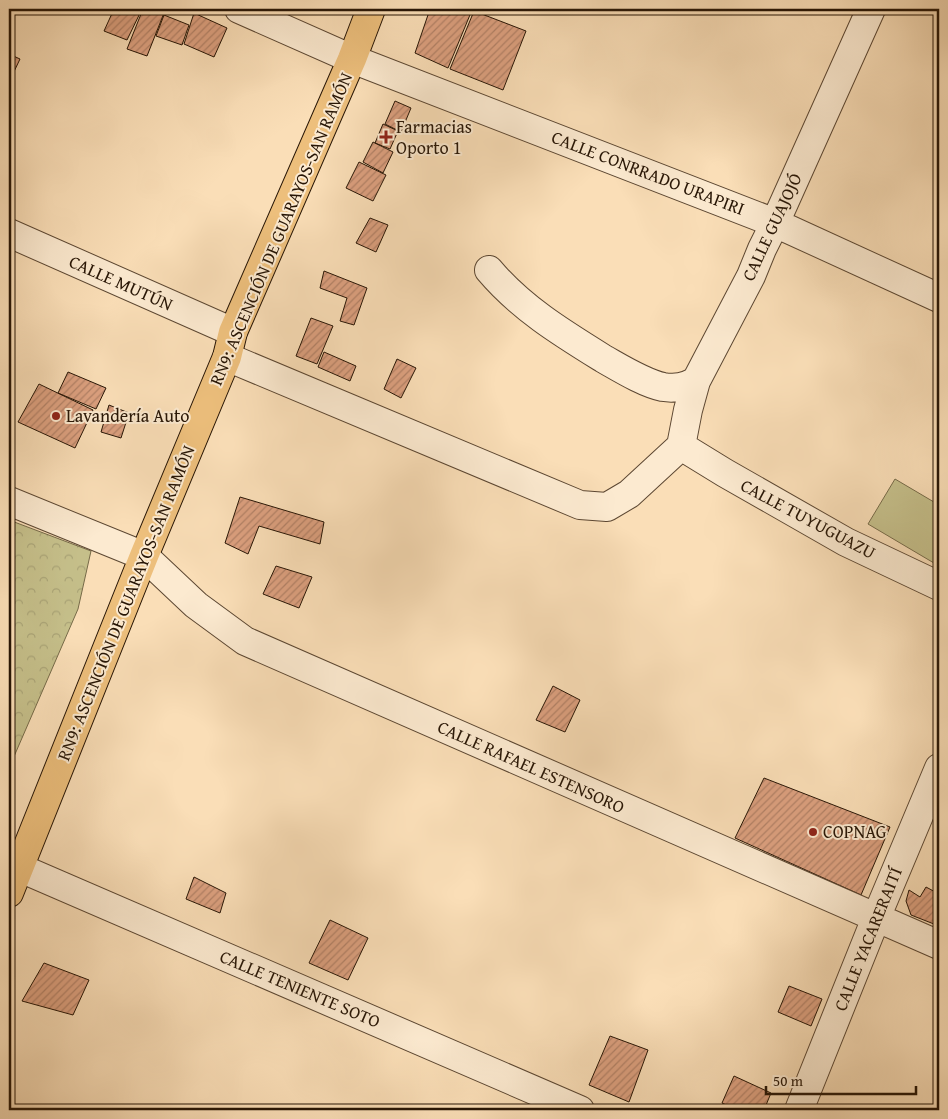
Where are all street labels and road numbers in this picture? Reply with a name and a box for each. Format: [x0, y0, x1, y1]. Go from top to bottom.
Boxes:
street label: RN9: ASCENCIÓN DE GUARAYOS-SAN RAMÓN [202, 68, 359, 390]
street label: CALLE CONRRADO URAPIRI [548, 123, 749, 222]
street label: CALLE GUAJOJÓ [735, 168, 808, 285]
street label: CALLE MUTÚN [65, 248, 178, 318]
street label: RN9: ASCENCIÓN DE GUARAYOS-SAN RAMÓN [50, 441, 201, 765]
street label: CALLE TUYUGUAZU [736, 472, 881, 566]
street label: CALLE RAFAEL ESTENSORO [433, 713, 629, 820]
street label: CALLE YACARERAITÍ [826, 862, 909, 1015]
street label: CALLE TENIENTE SOTO [216, 942, 385, 1035]

